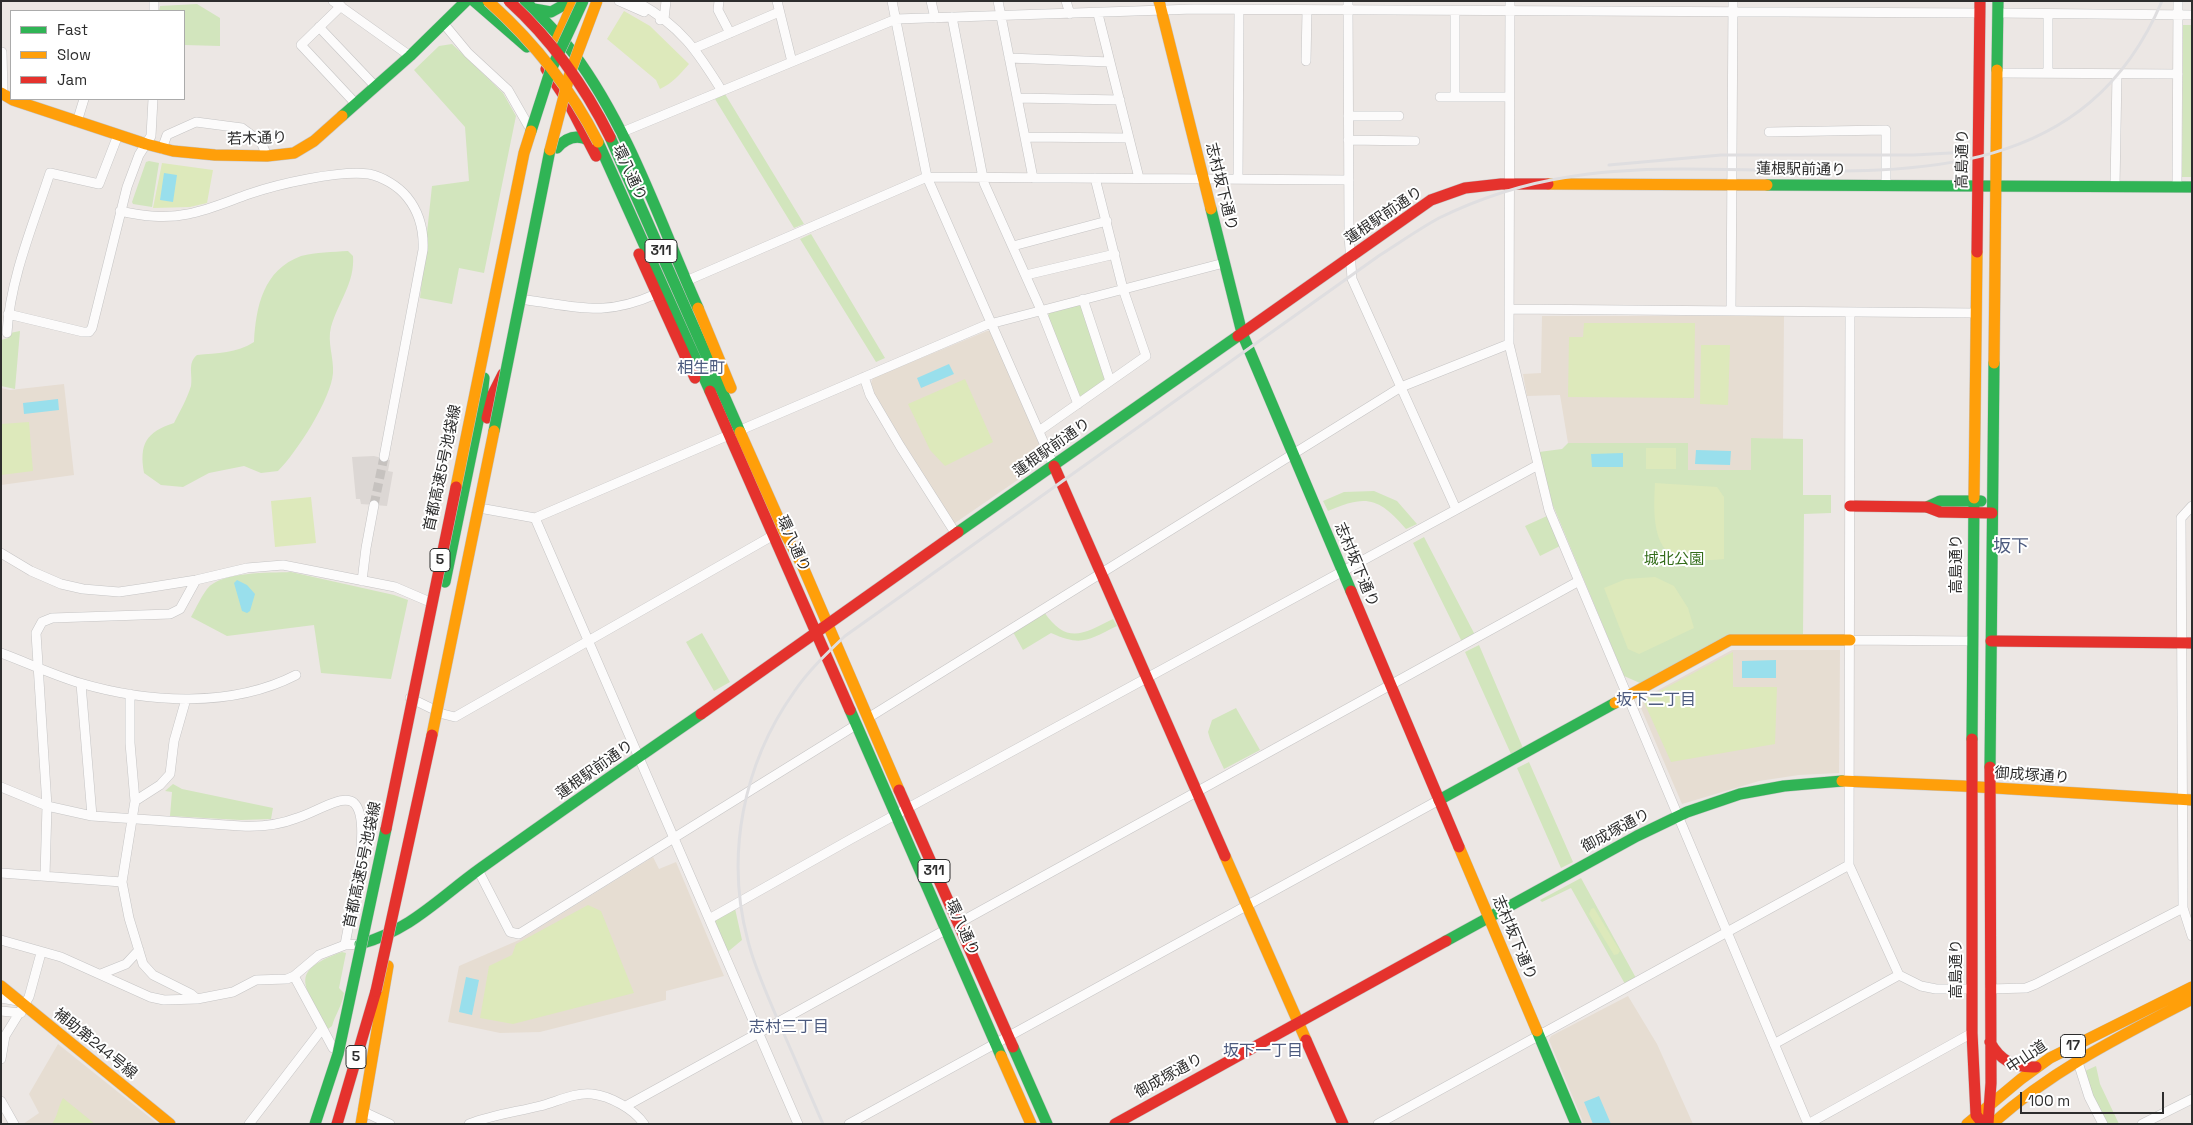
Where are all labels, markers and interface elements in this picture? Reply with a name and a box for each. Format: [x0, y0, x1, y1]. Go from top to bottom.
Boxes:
legend [10, 10, 185, 100]
text: Fast [57, 20, 88, 39]
text: Slow [57, 45, 91, 64]
text: Jam [57, 70, 87, 89]
street label: 若木通り [227, 129, 287, 149]
street label: 高島通り [1953, 129, 1973, 189]
street label: 志村坂下通り [1201, 141, 1241, 233]
street label: 環八通り [608, 142, 650, 204]
street label: 蓮根駅前通り [1756, 160, 1846, 180]
street label: 蓮根駅前通り [1342, 183, 1426, 249]
road number: 311 [645, 240, 677, 262]
district label: 相生町 [677, 359, 725, 379]
street label: 首都高速5号池袋線 [421, 403, 465, 533]
street label: 蓮根駅前通り [1010, 415, 1094, 481]
street label: 環八通り [773, 513, 813, 575]
street label: 志村坂下通り [1330, 520, 1382, 610]
street label: 高島通り [1948, 534, 1966, 594]
district label: 坂下 [1993, 536, 2029, 558]
road number: 5 [430, 548, 450, 572]
park label: 城北公園 [1644, 551, 1704, 569]
district label: 坂下二丁目 [1616, 691, 1696, 711]
street label: 蓮根駅前通り [553, 737, 637, 803]
street label: 御成塚通り [1994, 764, 2070, 788]
street label: 首都高速5号池袋線 [341, 800, 385, 930]
street label: 御成塚通り [1579, 805, 1653, 857]
road number: 311 [918, 859, 950, 882]
street label: 志村坂下通り [1488, 893, 1540, 983]
street label: 環八通り [942, 897, 982, 959]
street label: 高島通り [1948, 939, 1966, 999]
street label: 補助第244号線 [50, 1005, 140, 1083]
district label: 志村三丁目 [749, 1018, 829, 1038]
road number: 17 [2060, 1034, 2086, 1058]
street label: 中山道 [2003, 1037, 2051, 1077]
district label: 坂下一丁目 [1223, 1042, 1303, 1062]
road number: 5 [346, 1046, 366, 1068]
street label: 御成塚通り [1132, 1050, 1206, 1102]
scale bar [2023, 1082, 2167, 1114]
text: 100 m [2028, 1091, 2070, 1110]

